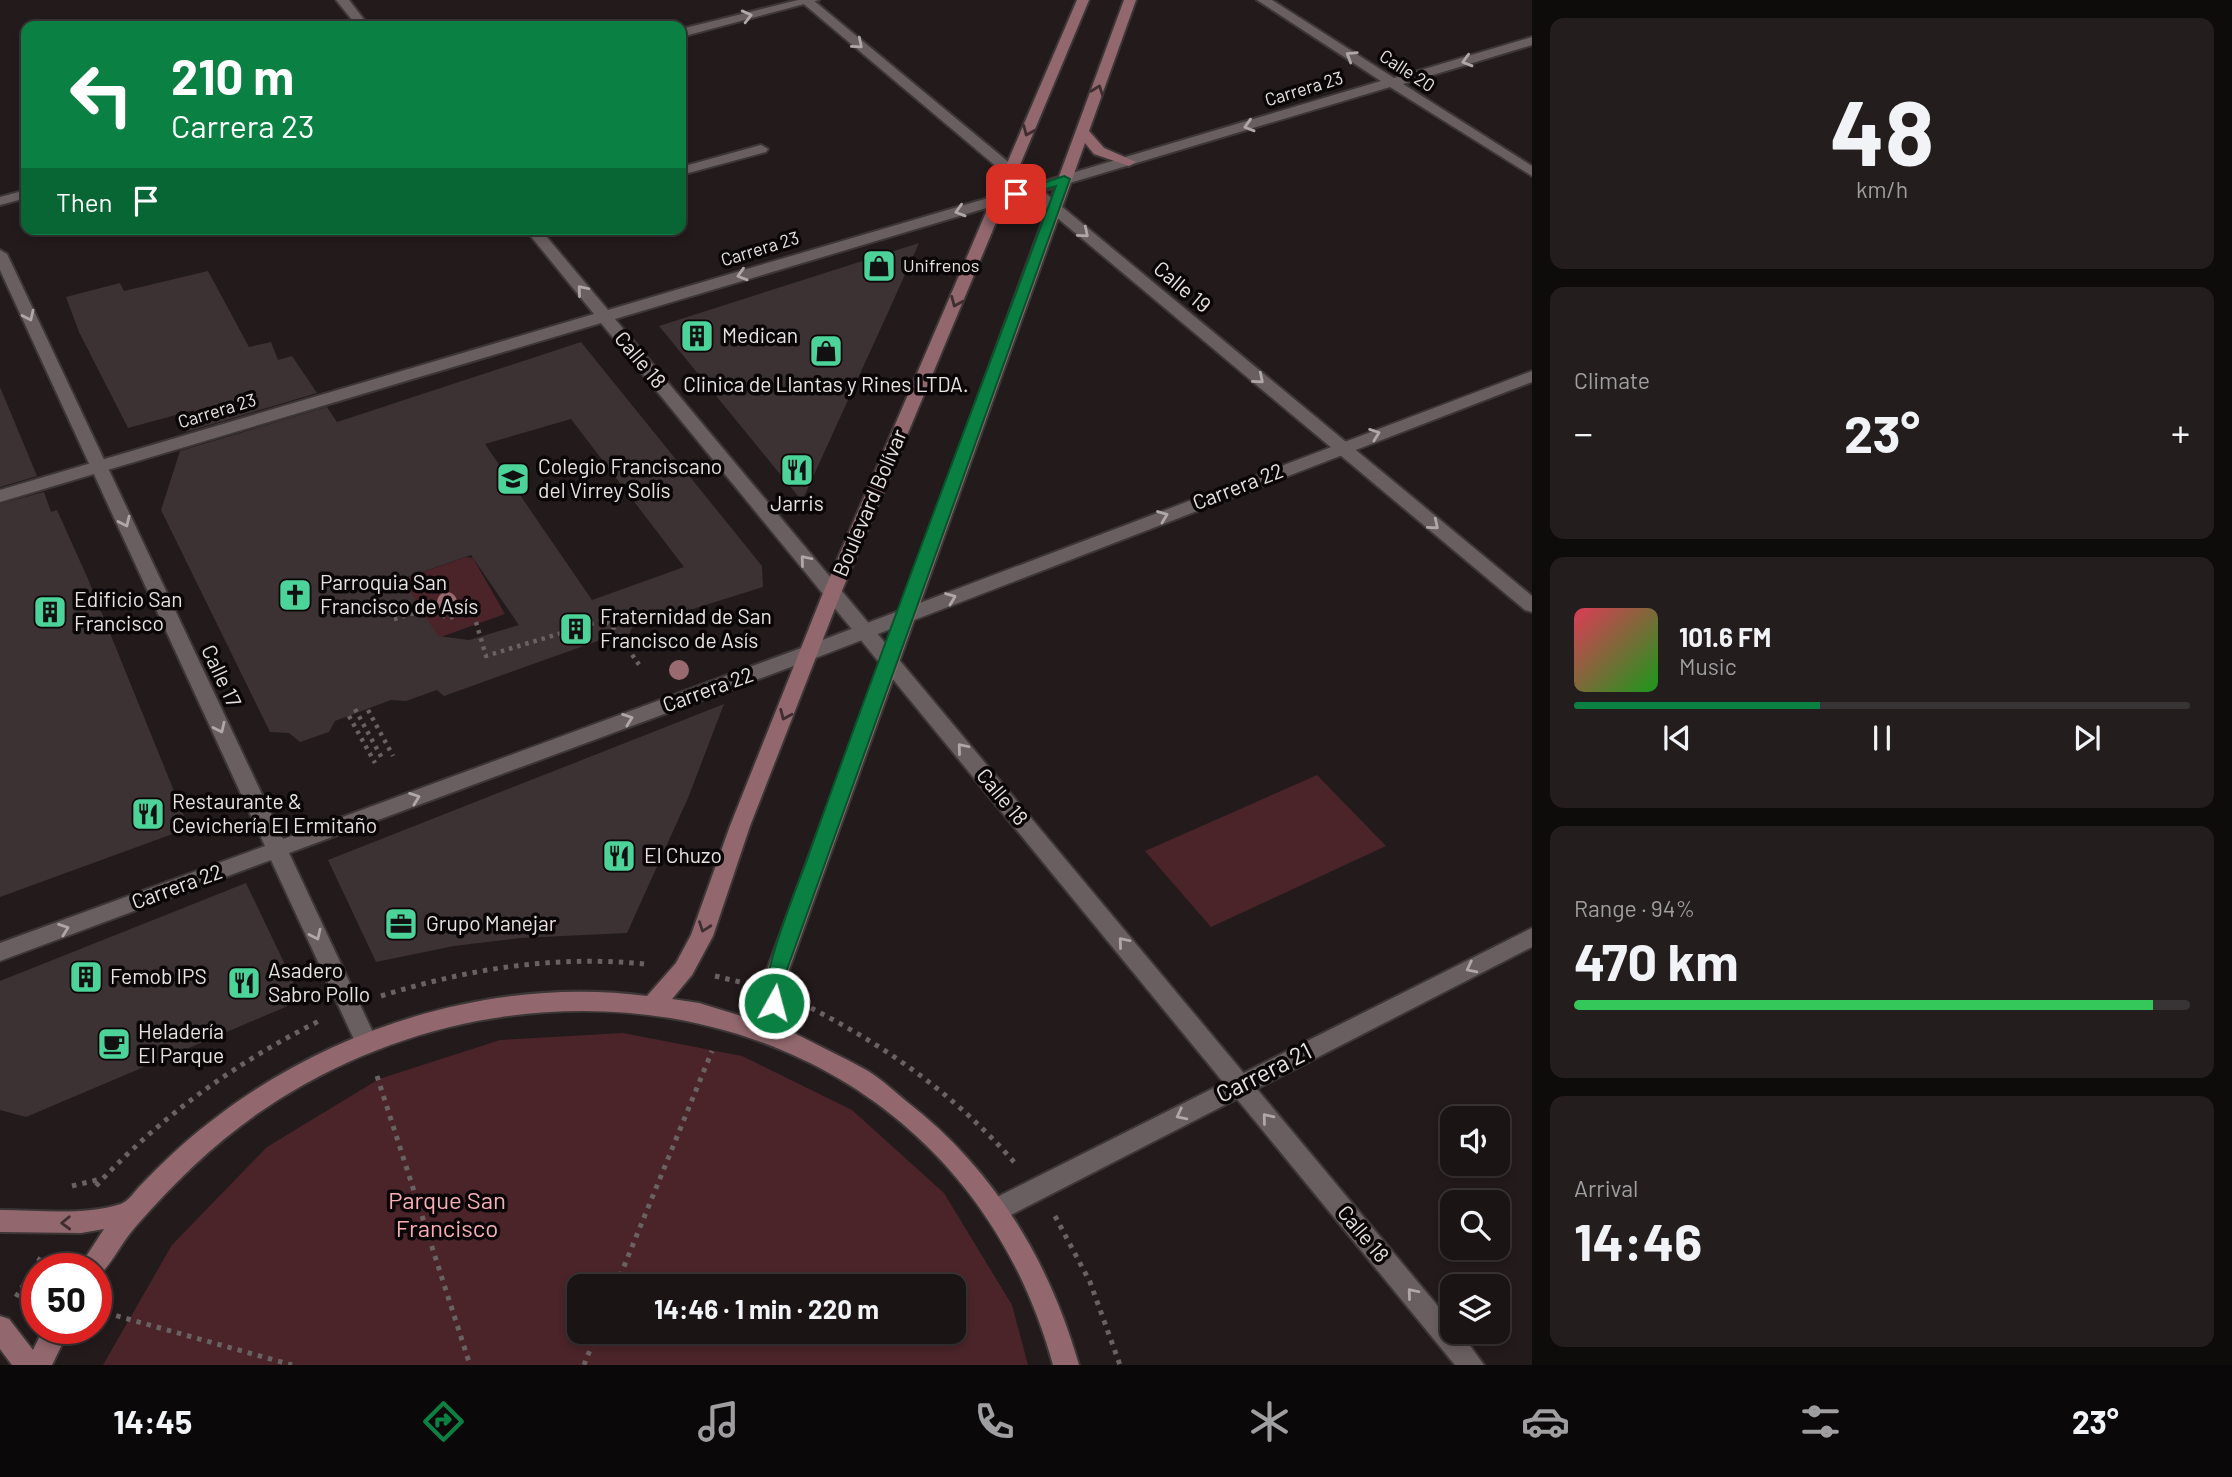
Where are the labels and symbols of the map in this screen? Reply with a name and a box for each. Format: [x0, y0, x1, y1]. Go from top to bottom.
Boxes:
one-way arrow [741, 10, 753, 24]
one-way arrow [851, 35, 863, 48]
street label: Calle 20 [1376, 44, 1439, 96]
one-way arrow [1345, 51, 1358, 64]
one-way arrow [1461, 52, 1473, 67]
street label: Carrera 23 [1262, 66, 1346, 110]
one-way arrow [1090, 85, 1104, 97]
one-way arrow [1243, 118, 1255, 133]
one-way arrow [1023, 124, 1037, 136]
pin [986, 164, 1046, 224]
one-way arrow [954, 203, 966, 217]
one-way arrow [1077, 225, 1089, 238]
street label: Carrera 23 [718, 226, 802, 270]
shop icon: Unifrenos [860, 247, 898, 285]
place label: Unifrenos [903, 254, 979, 276]
street label: Calle 19 [1149, 255, 1217, 317]
one-way arrow [736, 266, 748, 281]
one-way arrow [578, 286, 590, 299]
one-way arrow [950, 294, 964, 307]
one-way arrow [21, 308, 35, 321]
building icon: Medican [678, 317, 716, 355]
place label: Medican [722, 322, 798, 347]
street label: Calle 18 [610, 325, 672, 393]
shop icon: Clinica de Llantas y Rines LTDA. [807, 332, 845, 370]
place label: Clinica de Llantas y Rines LTDA. [683, 371, 969, 396]
one-way arrow [1251, 371, 1264, 383]
street label: Carrera 23 [175, 388, 259, 432]
street label: Boulevard Bolívar [826, 425, 911, 580]
one-way arrow [1369, 428, 1381, 442]
restaurant icon: Jarris [778, 451, 816, 489]
place label: Colegio Franciscano del Virrey Solís [538, 453, 722, 502]
street label: Carrera 22 [1189, 457, 1286, 514]
school or university icon: Colegio Franciscano del Virrey Solís [494, 460, 532, 498]
place label: Jarris [770, 490, 824, 515]
one-way arrow [1157, 510, 1169, 524]
one-way arrow [117, 515, 131, 527]
one-way arrow [1426, 516, 1439, 529]
one-way arrow [801, 556, 813, 569]
place label: Parroquia San Francisco de Asís [320, 569, 478, 618]
church icon: Parroquia San Francisco de Asís [276, 576, 314, 614]
place label: Edificio San Francisco [74, 586, 183, 635]
building icon: Edificio San Francisco [31, 593, 69, 631]
one-way arrow [945, 593, 957, 607]
place label: Fraternidad de San Francisco de Asís [600, 603, 772, 652]
building icon: Fraternidad de San Francisco de Asís [557, 610, 595, 648]
street label: Calle 17 [197, 640, 248, 710]
street label: Carrera 22 [659, 661, 756, 717]
one-way arrow [780, 708, 794, 720]
one-way arrow [622, 714, 634, 728]
one-way arrow [212, 721, 226, 733]
one-way arrow [958, 744, 970, 757]
street label: Calle 18 [972, 762, 1034, 830]
place label: Restaurante & Cevichería El Ermitaño [172, 788, 377, 837]
one-way arrow [409, 793, 421, 807]
restaurant icon: Restaurante & Cevichería El Ermitaño [129, 795, 167, 833]
restaurant icon: El Chuzo [600, 837, 638, 875]
place label: El Chuzo [644, 842, 722, 867]
street label: Carrera 22 [128, 858, 225, 914]
office icon: Grupo Manejar [382, 905, 420, 943]
place label: Grupo Manejar [426, 910, 557, 935]
one-way arrow [699, 921, 713, 933]
one-way arrow [57, 923, 69, 937]
one-way arrow [308, 927, 322, 940]
one-way arrow [1118, 938, 1131, 950]
place label: Asadero Sabro Pollo [268, 957, 370, 1006]
building icon: Femob IPS [67, 958, 105, 996]
one-way arrow [1466, 960, 1478, 974]
place label: Femob IPS [110, 963, 207, 988]
restaurant icon: Asadero Sabro Pollo [225, 964, 263, 1002]
position arrow [737, 966, 811, 1040]
place label: Heladería El Parque [138, 1018, 224, 1067]
cafe icon: Heladería El Parque [95, 1025, 133, 1063]
street label: Carrera 21 [1211, 1035, 1316, 1108]
one-way arrow [1176, 1107, 1188, 1121]
one-way arrow [1263, 1113, 1276, 1126]
park label: Parque San Francisco [388, 1185, 506, 1242]
street label: Calle 18 [1333, 1199, 1395, 1267]
one-way arrow [60, 1215, 71, 1230]
speed limit sign: 50 [21, 1253, 112, 1344]
one-way arrow [1408, 1289, 1420, 1302]

